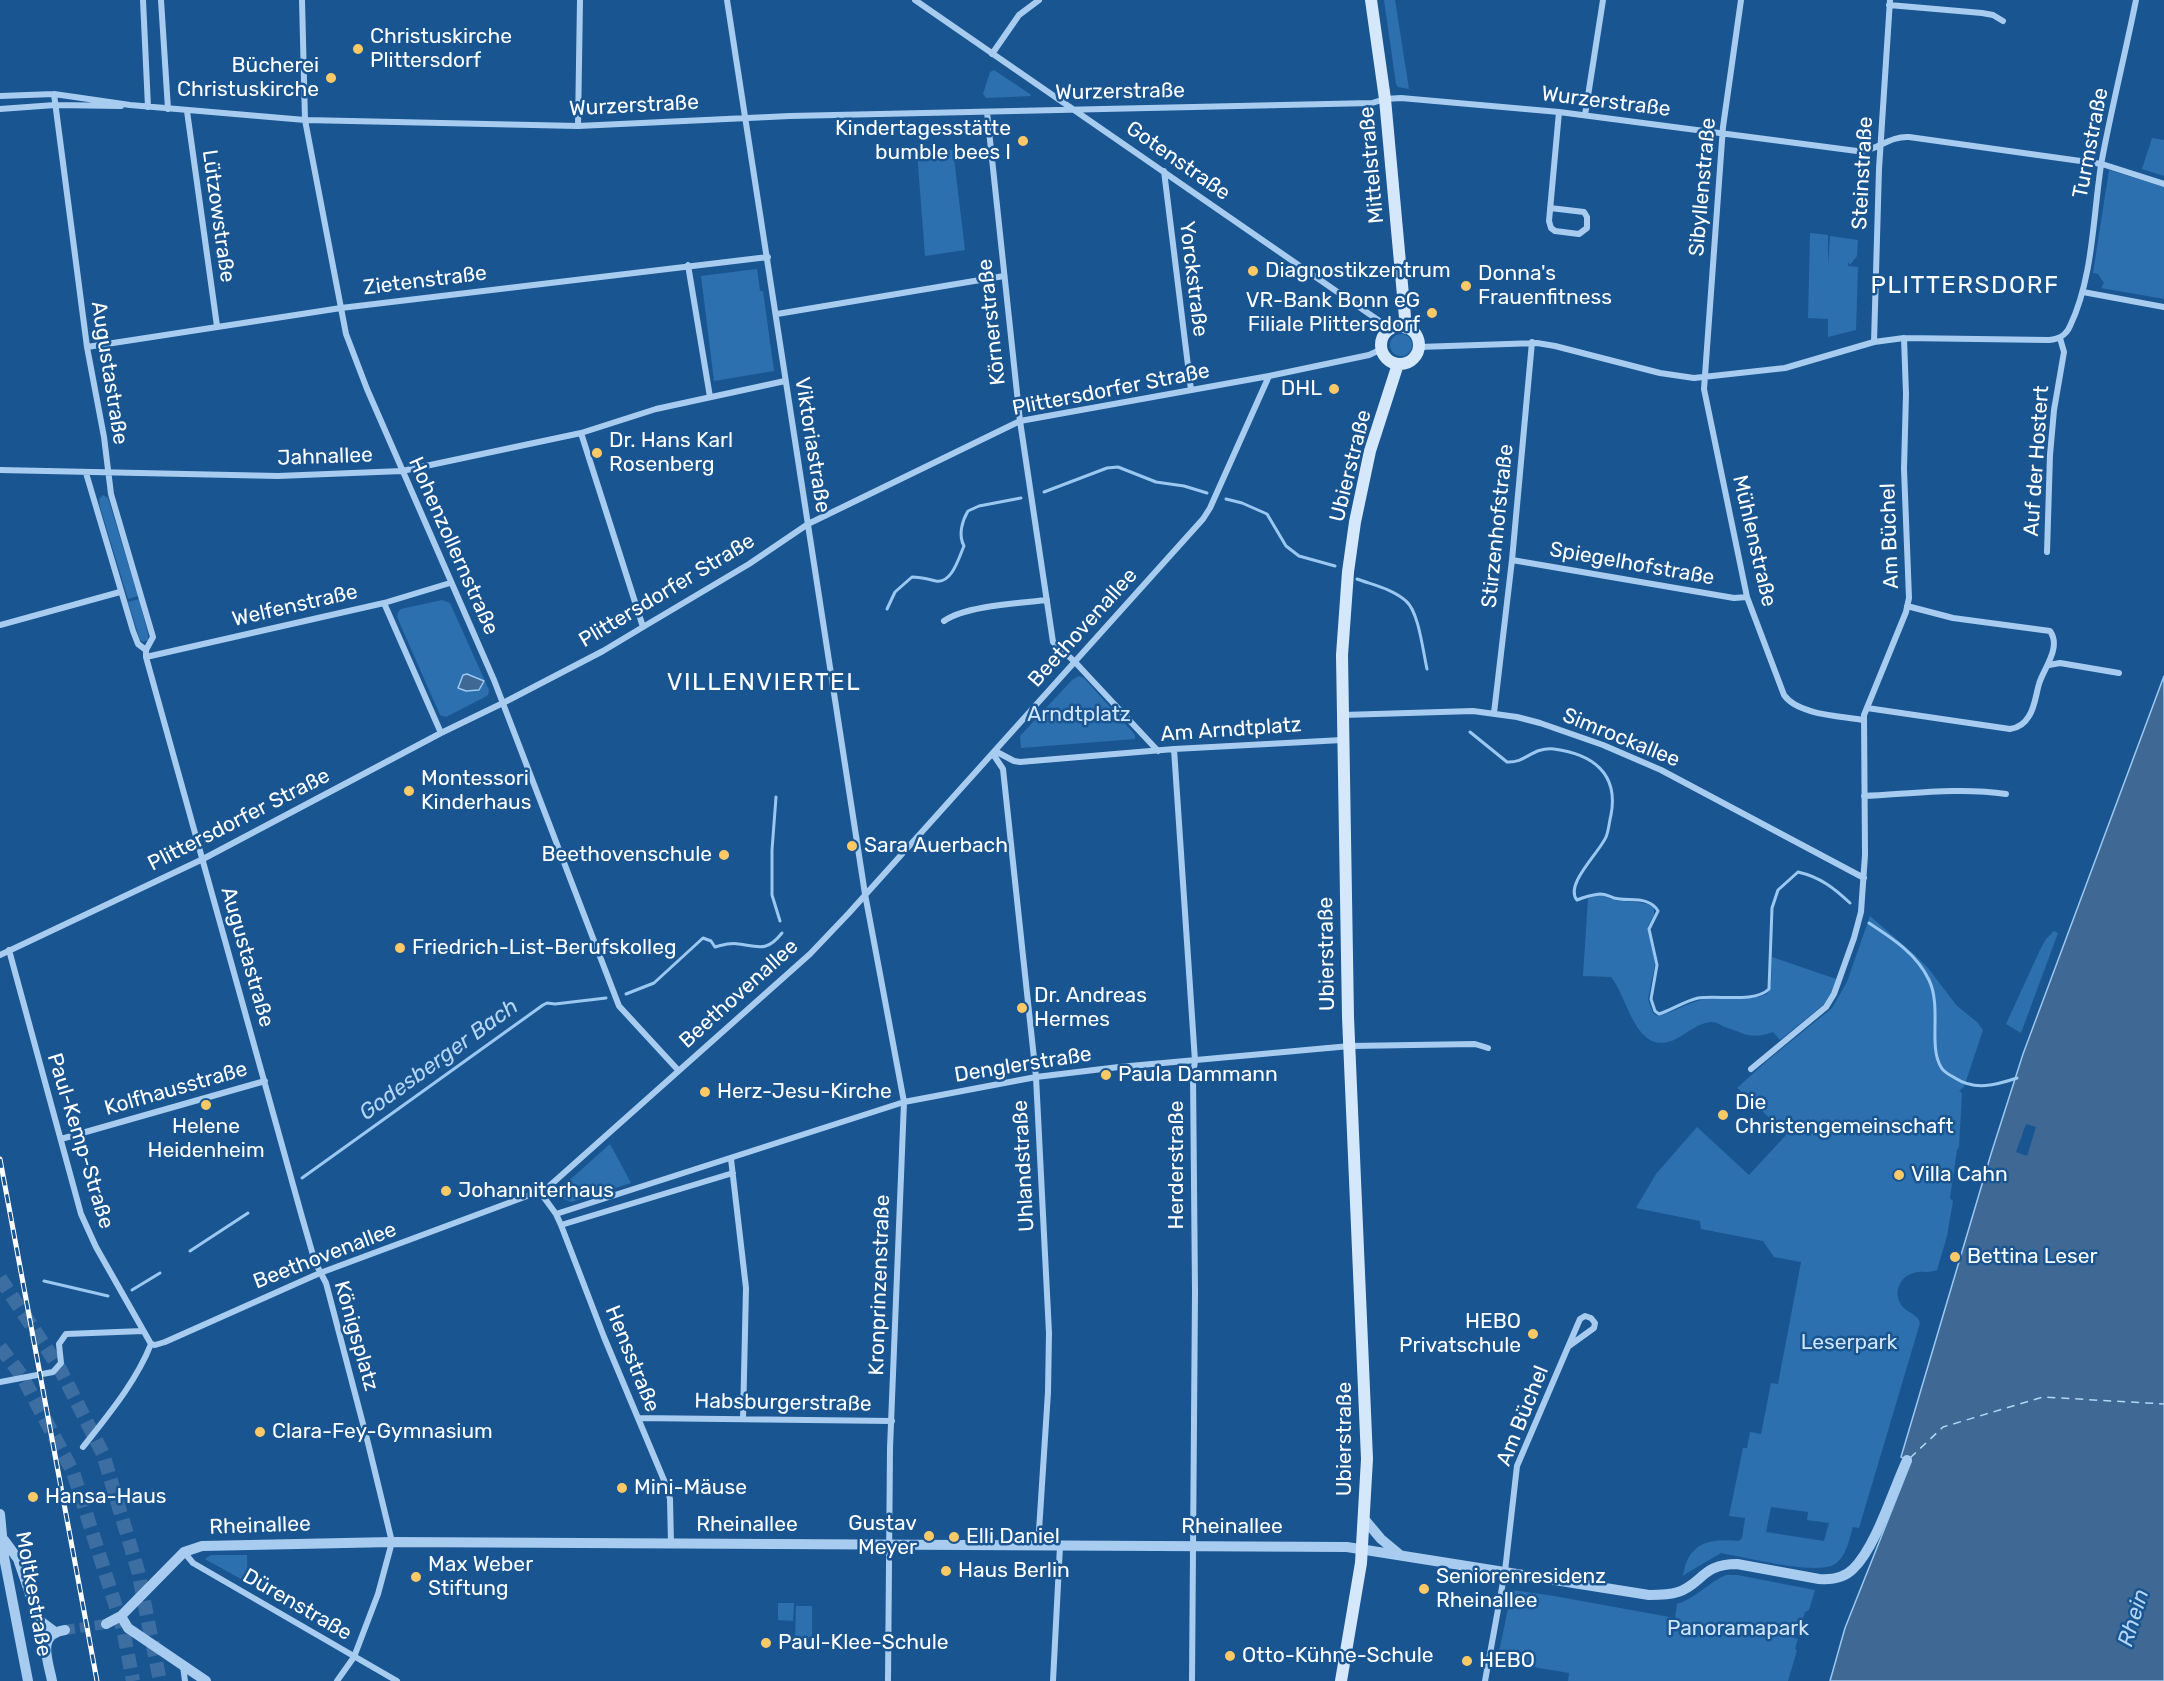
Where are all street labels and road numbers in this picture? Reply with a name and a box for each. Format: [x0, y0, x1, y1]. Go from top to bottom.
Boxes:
street label: Wurzerstraße [1055, 78, 1185, 106]
street label: Wurzerstraße [1540, 82, 1672, 122]
street label: Turmstraße [2068, 86, 2114, 200]
street label: Wurzerstraße [568, 90, 700, 122]
street label: Mittelstraße [1354, 105, 1390, 225]
street label: Gotenstraße [1121, 116, 1235, 206]
street label: Steinstraße [1847, 116, 1879, 230]
street label: Sibyllenstraße [1684, 117, 1722, 257]
street label: Lützowstraße [196, 148, 240, 284]
street label: Yorckstraße [1173, 220, 1213, 338]
street label: Körnerstraße [973, 258, 1011, 386]
street label: Zietenstraße [362, 261, 488, 301]
street label: Augustastraße [85, 300, 133, 446]
street label: Plittersdorfer Straße [1010, 358, 1212, 422]
street label: Viktoriastraße [789, 375, 835, 515]
street label: Auf der Hostert [2019, 385, 2055, 537]
street label: Ubierstraße [1325, 407, 1377, 525]
street label: Jahnallee [277, 443, 373, 471]
street label: Stirzenhofstraße [1477, 443, 1519, 609]
street label: Hohenzollernstraße [402, 453, 504, 639]
street label: Mühlenstraße [1727, 473, 1781, 609]
street label: Am Büchel [1876, 483, 1904, 589]
street label: Plittersdorfer Straße [575, 529, 759, 653]
street label: Spiegelhofstraße [1548, 537, 1716, 591]
street label: Beethovenallee [1023, 563, 1143, 693]
street label: Welfenstraße [230, 579, 360, 633]
street label: Simrockallee [1559, 703, 1683, 773]
street label: Am Arndtplatz [1160, 712, 1302, 748]
street label: Plittersdorfer Straße [144, 763, 334, 877]
street label: Augustastraße [215, 884, 279, 1030]
street label: Ubierstraße [1313, 897, 1341, 1011]
street label: Beethovenallee [674, 934, 804, 1054]
street label: Denglerstraße [952, 1042, 1094, 1088]
street label: Paul-Kemp-Straße [41, 1050, 119, 1232]
street label: Kolfhausstraße [102, 1057, 250, 1121]
street label: Uhlandstraße [1008, 1100, 1040, 1232]
street label: Herderstraße [1164, 1100, 1190, 1230]
street label: Kronprinzenstraße [864, 1194, 896, 1376]
street label: Beethovenallee [250, 1217, 400, 1295]
street label: Königsplatz [328, 1278, 384, 1394]
street label: Hensstraße [599, 1302, 665, 1416]
street label: Am Büchel [1492, 1362, 1554, 1470]
street label: Ubierstraße [1332, 1382, 1358, 1496]
street label: Habsburgerstraße [694, 1389, 872, 1417]
street label: Rheinallee [209, 1512, 311, 1540]
street label: Rheinallee [696, 1512, 798, 1538]
street label: Rheinallee [1181, 1514, 1283, 1540]
street label: Moltkestraße [10, 1529, 56, 1659]
street label: Dürenstraße [238, 1564, 356, 1646]

